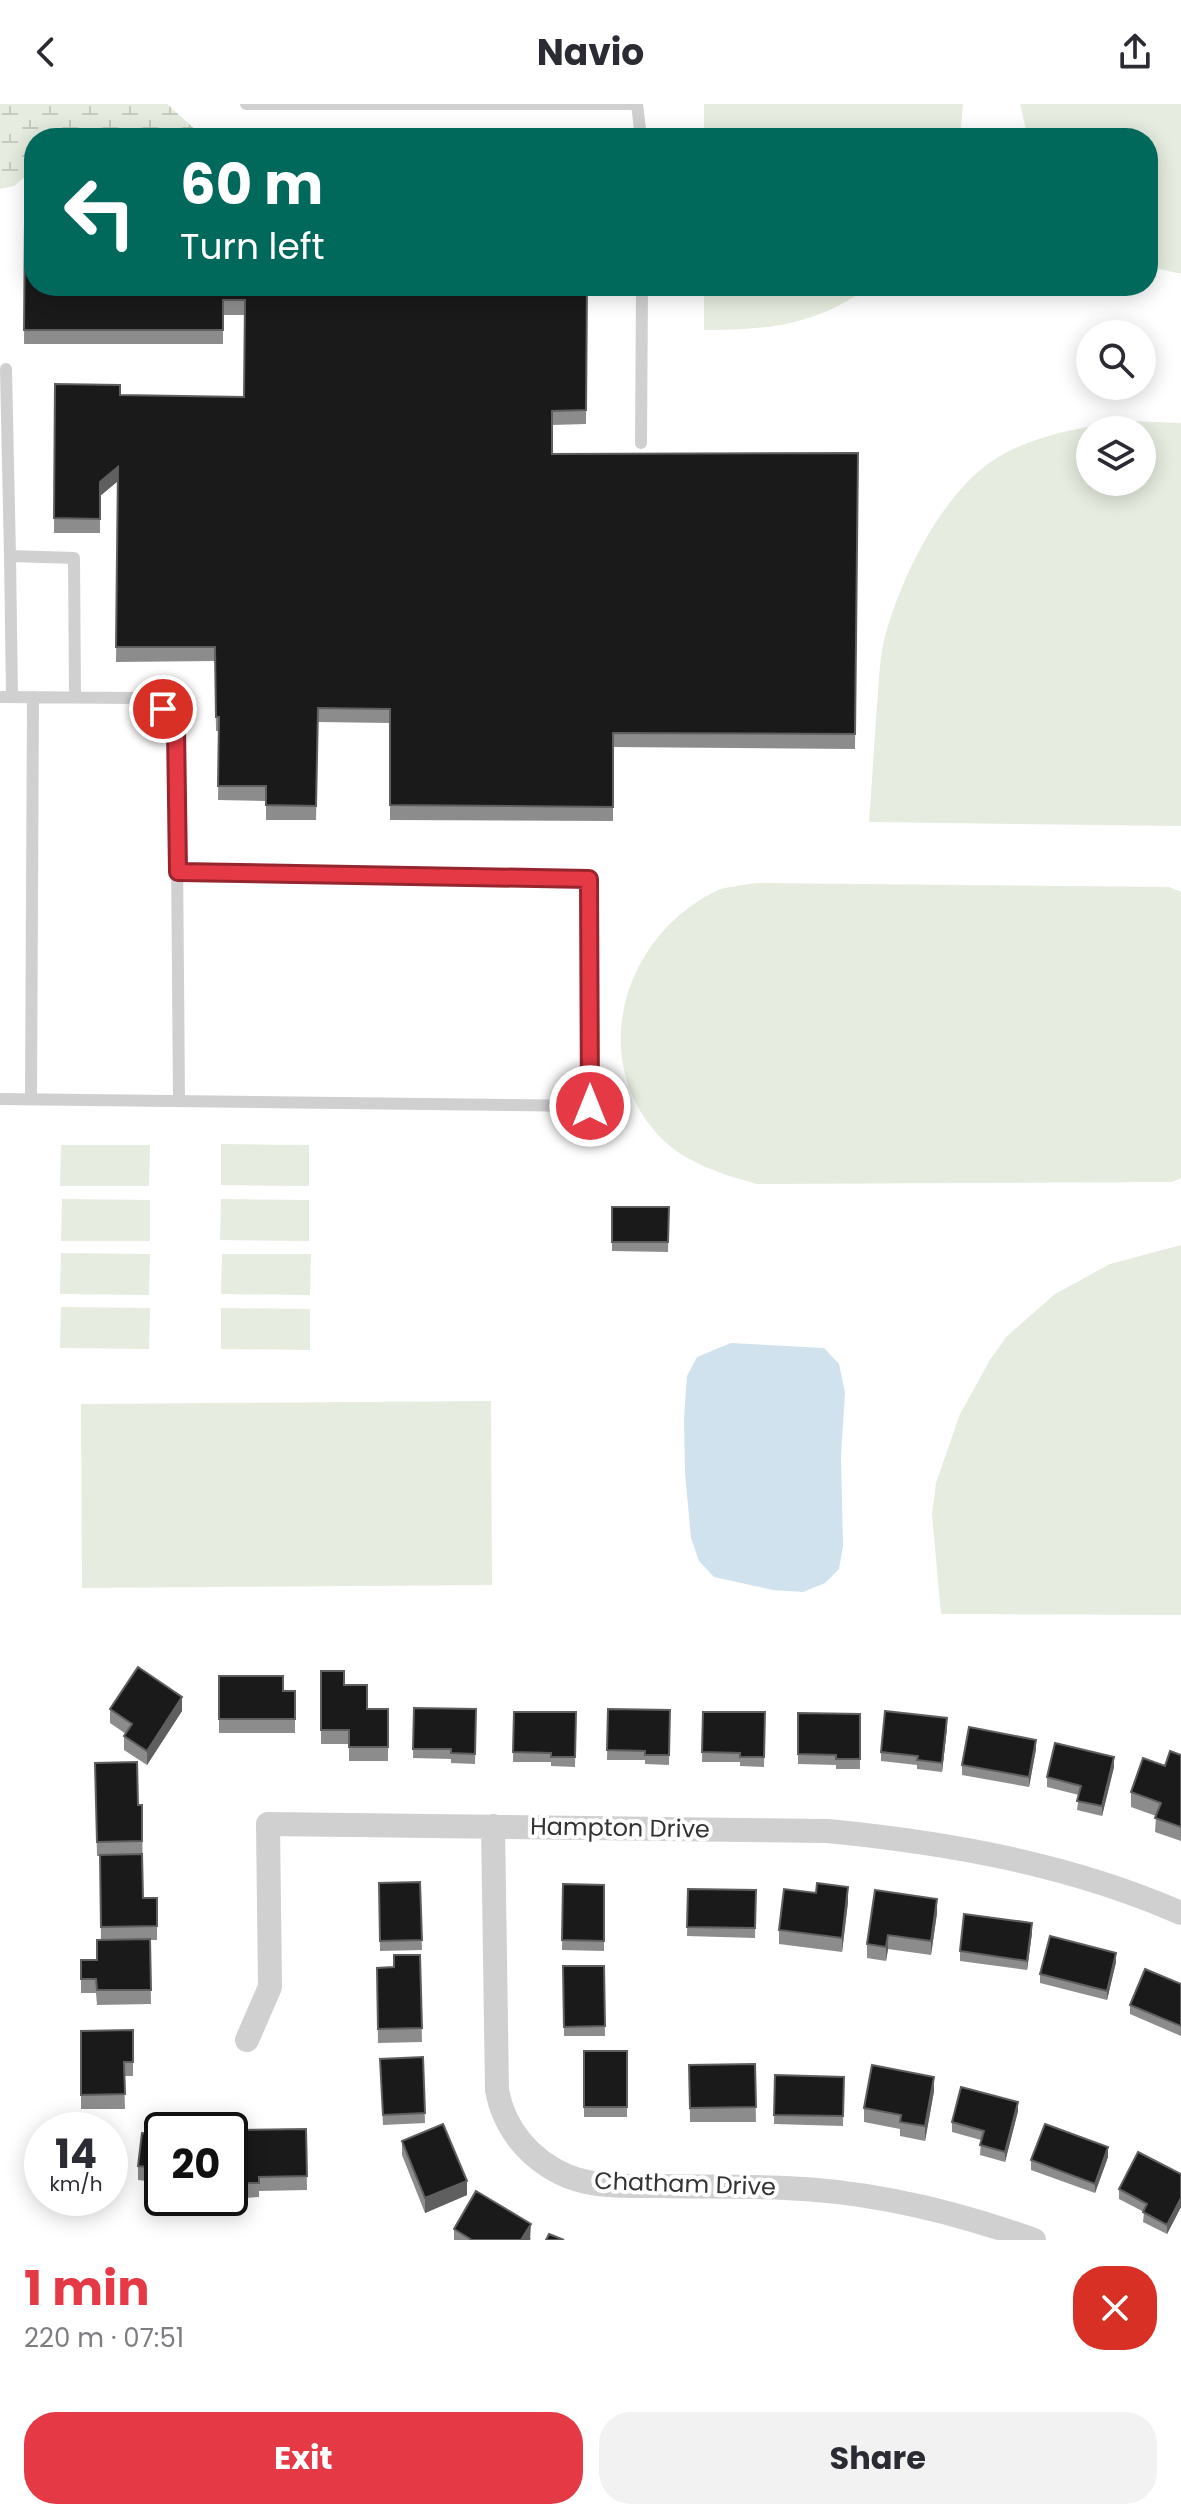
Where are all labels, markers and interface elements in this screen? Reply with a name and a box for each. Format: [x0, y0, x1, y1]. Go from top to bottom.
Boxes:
text: Navio [537, 27, 644, 78]
icon: back [24, 30, 68, 74]
icon: share [1113, 30, 1157, 74]
text: 60 m [180, 145, 323, 224]
icon: left [48, 160, 152, 264]
text: Turn left [180, 221, 325, 272]
map controls [1076, 320, 1156, 496]
button: search [1076, 320, 1156, 400]
button: layers [1076, 416, 1156, 496]
pin [129, 675, 197, 743]
icon: arrive [141, 687, 185, 731]
position arrow [548, 1064, 632, 1148]
street label: Hampton Drive [530, 1809, 710, 1846]
speed limit sign: 20 [144, 2112, 248, 2216]
text: 14 [55, 2126, 97, 2182]
street label: Chatham Drive [594, 2164, 776, 2203]
text: km/h [49, 2170, 103, 2198]
text: 1 min [24, 2255, 150, 2322]
button: close [1073, 2266, 1157, 2350]
text: 220 m · 07:51 [24, 2320, 184, 2356]
button: Exit [24, 2412, 583, 2504]
button: Share [599, 2412, 1157, 2504]

